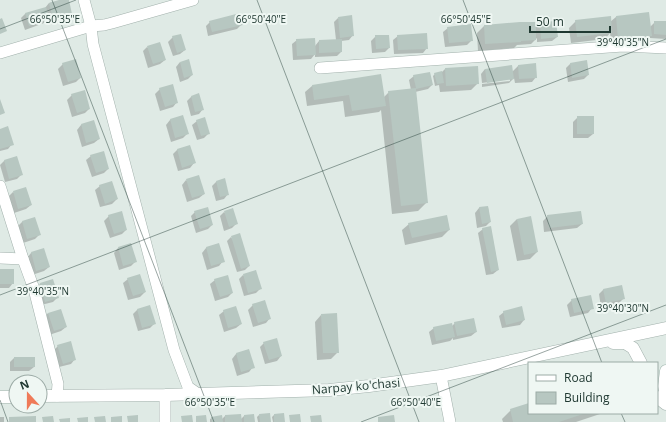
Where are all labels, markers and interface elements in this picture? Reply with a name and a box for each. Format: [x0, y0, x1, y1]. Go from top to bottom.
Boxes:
scale bar [530, 8, 610, 34]
text: 66°50'35"E [30, 12, 80, 26]
text: 66°50'40"E [236, 12, 286, 26]
text: 66°50'45"E [441, 12, 491, 26]
text: 50 m [536, 13, 564, 30]
text: 39°40'35"N [597, 35, 649, 49]
text: 39°40'35"N [17, 284, 69, 298]
text: 39°40'30"N [597, 301, 649, 315]
legend [528, 362, 658, 414]
text: Road [564, 369, 593, 386]
north arrow [8, 374, 48, 414]
street label: Narpay ko'chasi [311, 374, 401, 398]
text: N [17, 376, 31, 393]
text: Building [564, 389, 610, 406]
text: 66°50'35"E [185, 395, 235, 409]
text: 66°50'40"E [391, 395, 441, 409]

